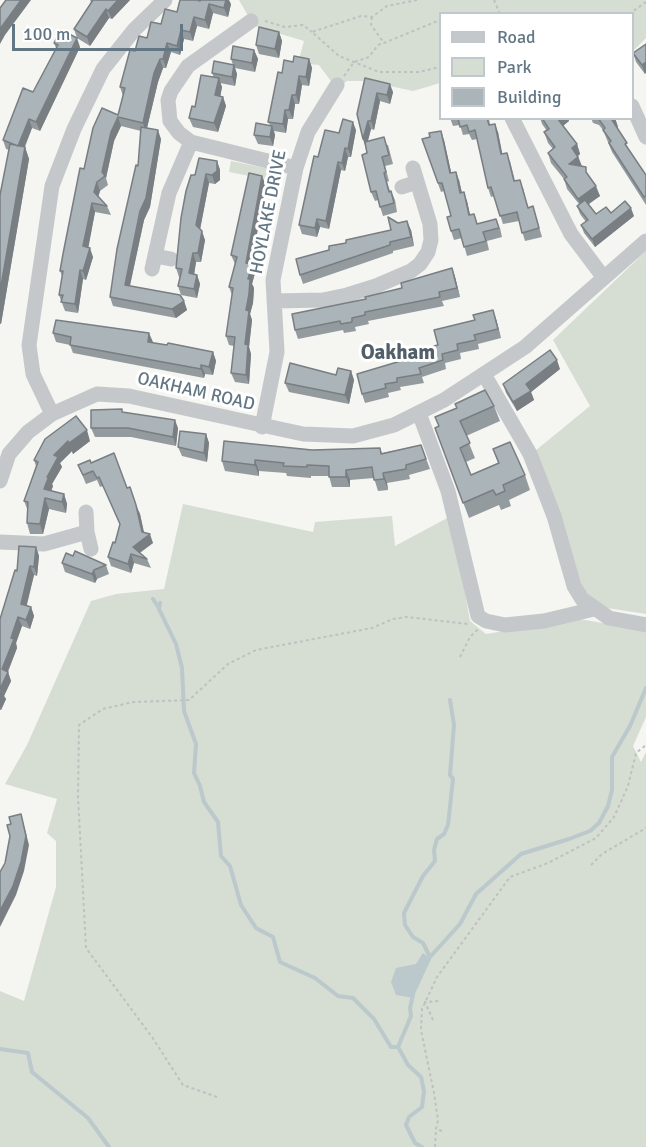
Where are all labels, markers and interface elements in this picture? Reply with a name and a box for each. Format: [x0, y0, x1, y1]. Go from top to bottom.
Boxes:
scale bar [15, 12, 186, 50]
legend [439, 12, 634, 120]
text: 100 m [23, 23, 70, 45]
text: Road [497, 26, 536, 48]
text: Park [497, 56, 532, 78]
text: Building [497, 86, 561, 108]
street label: HOYLAKE DRIVE [246, 148, 292, 276]
district label: Oakham [361, 340, 435, 366]
street label: OAKHAM ROAD [135, 368, 257, 416]

